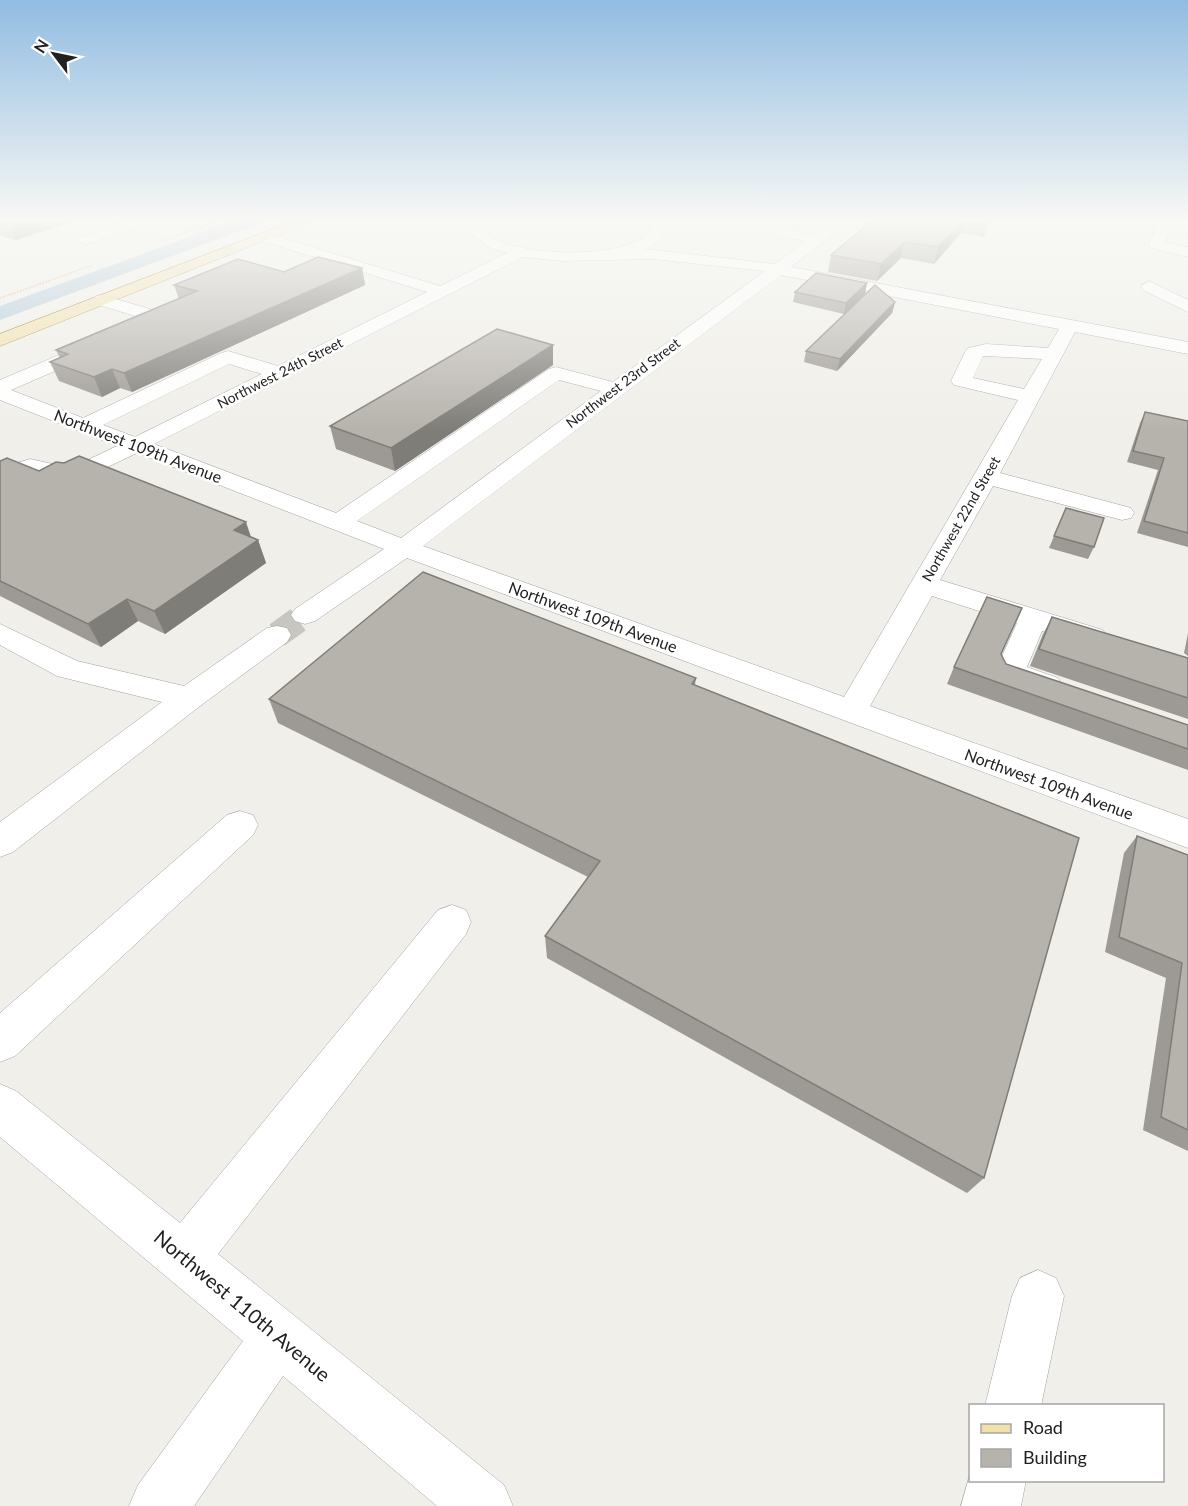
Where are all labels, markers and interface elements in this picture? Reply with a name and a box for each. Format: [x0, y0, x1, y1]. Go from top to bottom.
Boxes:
north arrow [24, 24, 84, 84]
text: N [30, 36, 52, 56]
street label: Northwest 24th Street [214, 333, 345, 412]
street label: Northwest 23rd Street [562, 334, 683, 431]
street label: Northwest 109th Avenue [52, 405, 225, 486]
street label: Northwest 22nd Street [918, 453, 1003, 584]
street label: Northwest 109th Avenue [506, 577, 680, 656]
street label: Northwest 109th Avenue [962, 744, 1136, 823]
street label: Northwest 110th Avenue [150, 1224, 336, 1386]
legend [969, 1404, 1164, 1482]
text: Road [1023, 1416, 1063, 1438]
text: Building [1023, 1446, 1087, 1468]

